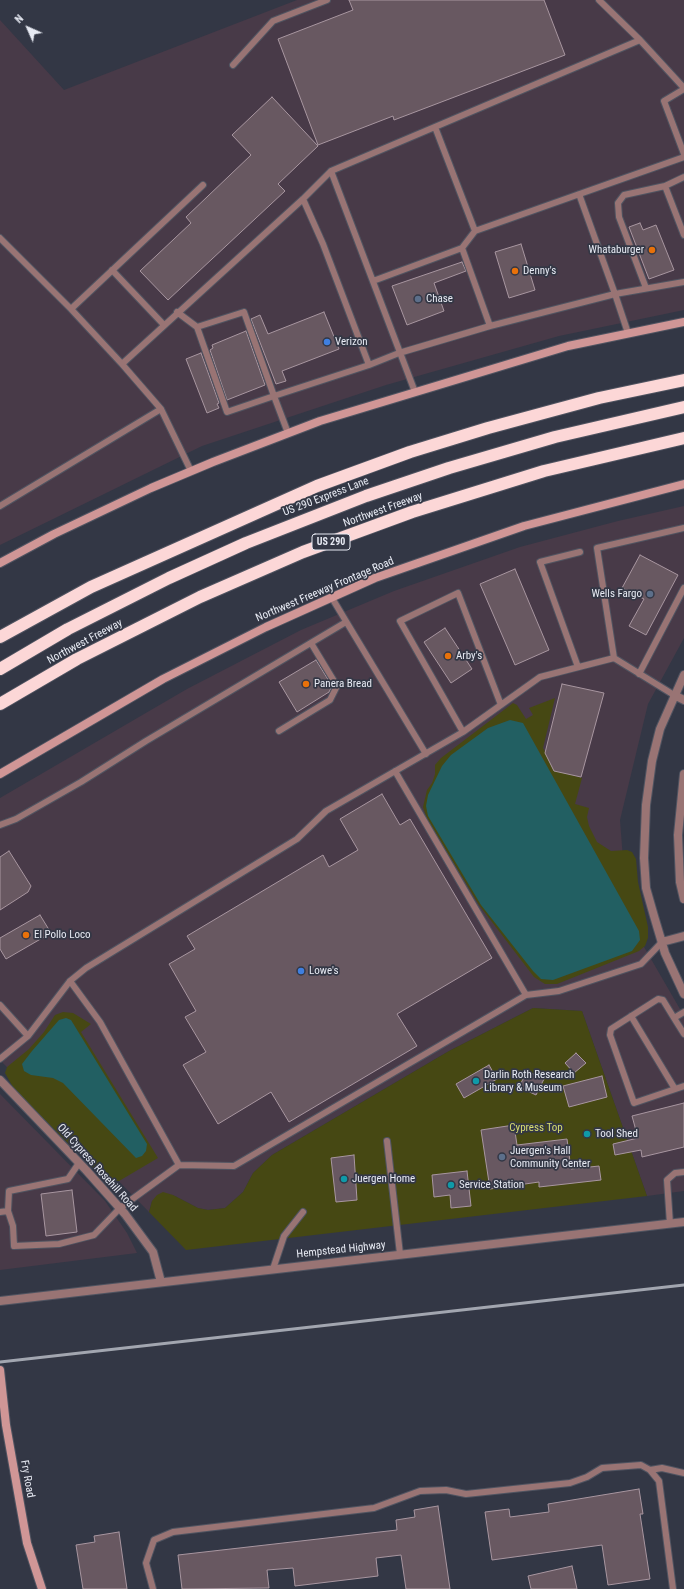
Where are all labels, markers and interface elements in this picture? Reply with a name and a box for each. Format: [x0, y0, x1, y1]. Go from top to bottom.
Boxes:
north arrow [8, 8, 48, 48]
text: N [12, 12, 26, 26]
place label: Whataburger [589, 243, 644, 257]
marker: Whataburger [647, 245, 657, 255]
place label: Denny's [523, 264, 556, 278]
marker: Denny's [510, 266, 520, 276]
place label: Chase [426, 292, 453, 306]
marker: Chase [413, 294, 423, 304]
place label: Verizon [335, 335, 368, 349]
marker: Verizon [322, 337, 332, 347]
street label: US 290 Express Lane [281, 475, 371, 519]
street label: Northwest Freeway [342, 490, 424, 530]
road number: US 290 [312, 534, 350, 550]
street label: Northwest Freeway Frontage Road [254, 555, 396, 625]
place label: Wells Fargo [591, 587, 642, 601]
marker: Wells Fargo [645, 589, 655, 599]
street label: Northwest Freeway [45, 617, 125, 667]
place label: Arby's [456, 649, 482, 663]
marker: Arby's [443, 651, 453, 661]
place label: Panera Bread [314, 677, 372, 691]
marker: Panera Bread [301, 679, 311, 689]
place label: El Pollo Loco [34, 928, 91, 942]
marker: El Pollo Loco [21, 930, 31, 940]
place label: Lowe's [309, 964, 338, 978]
marker: Lowe's [296, 966, 306, 976]
place label: Darlin Roth Research Library & Museum [484, 1068, 574, 1094]
marker: Darlin Roth Research Library & Museum [471, 1076, 481, 1086]
street label: Old Cypress Rosehill Road [54, 1121, 140, 1215]
park label: Cypress Top [509, 1121, 563, 1135]
place label: Tool Shed [595, 1127, 638, 1141]
marker: Tool Shed [582, 1129, 592, 1139]
place label: Juergen's Hall Community Center [510, 1144, 590, 1170]
marker: Juergen's Hall Community Center [497, 1152, 507, 1162]
place label: Juergen Home [352, 1172, 415, 1186]
marker: Juergen Home [339, 1174, 349, 1184]
place label: Service Station [459, 1178, 524, 1192]
marker: Service Station [446, 1180, 456, 1190]
street label: Hempstead Highway [296, 1239, 386, 1261]
street label: Fry Road [17, 1459, 37, 1499]

